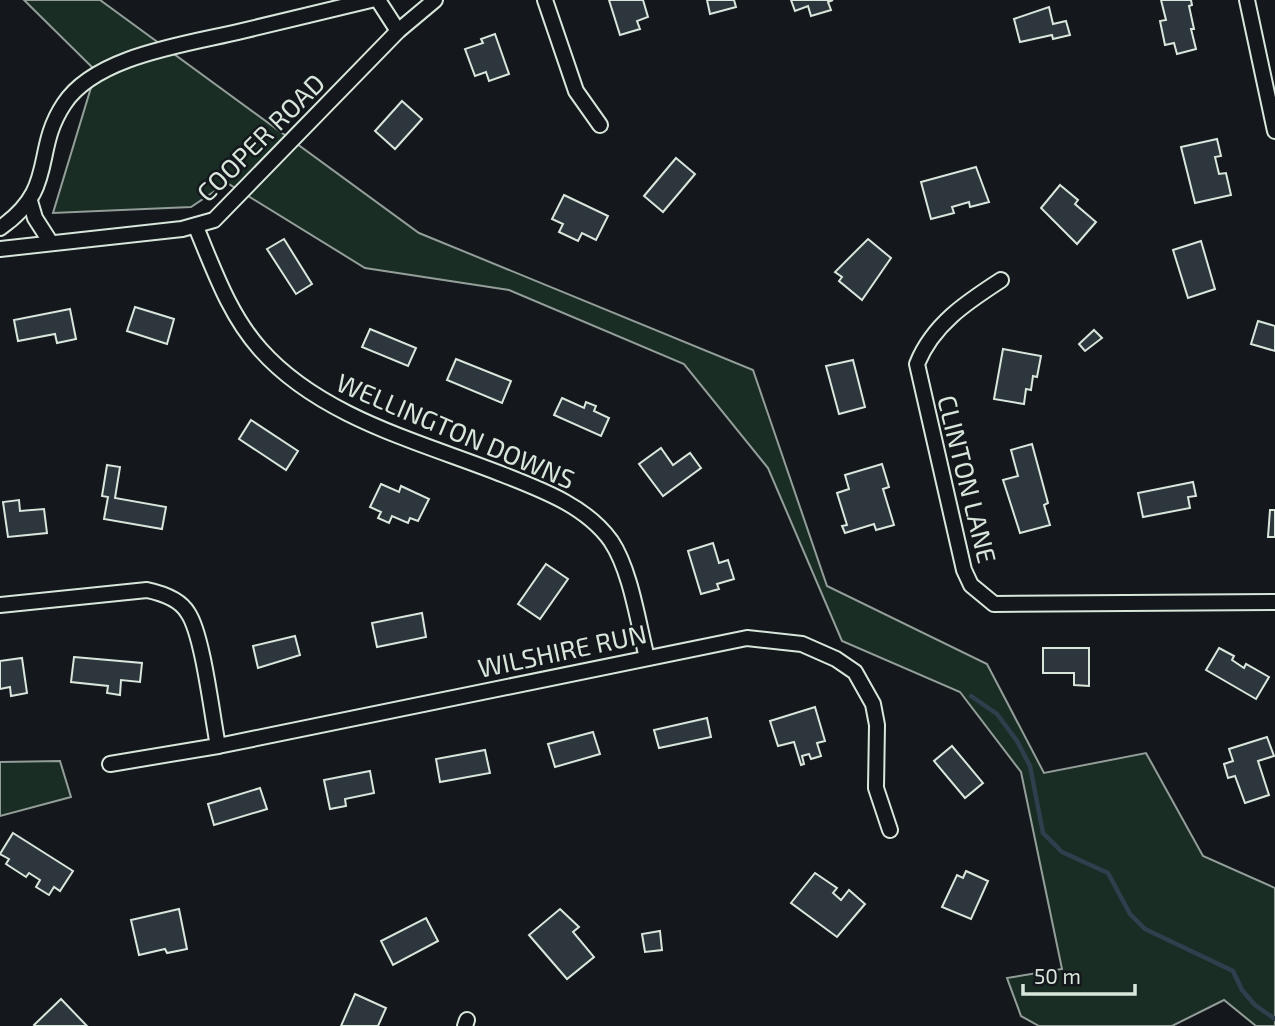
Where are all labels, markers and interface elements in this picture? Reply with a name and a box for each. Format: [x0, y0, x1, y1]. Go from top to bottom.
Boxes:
street label: COOPER ROAD [190, 67, 330, 207]
street label: WELLINGTON DOWNS [332, 366, 580, 494]
street label: CLINTON LANE [932, 392, 1004, 566]
street label: WILSHIRE RUN [475, 617, 649, 683]
scale bar [1023, 953, 1135, 997]
text: 50 m [1034, 963, 1081, 988]

